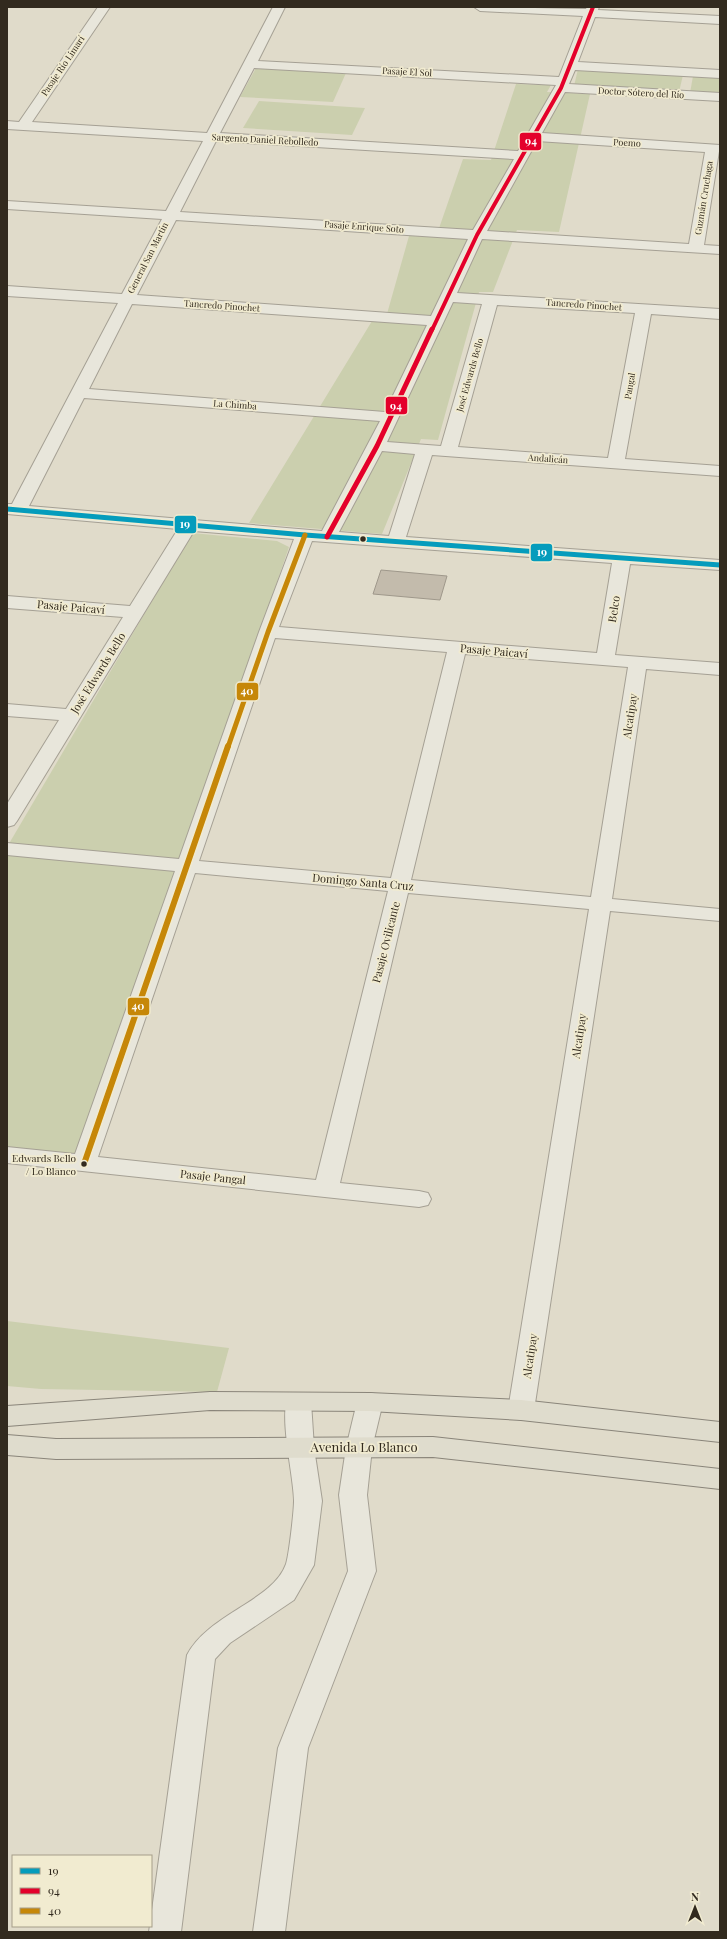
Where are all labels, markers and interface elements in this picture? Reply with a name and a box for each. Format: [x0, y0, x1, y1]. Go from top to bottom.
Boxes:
street label: Pasaje Río Limarí [38, 33, 87, 98]
street label: Pasaje El Sol [382, 64, 433, 78]
street label: Doctor Sótero del Río [598, 84, 685, 100]
street label: Sargento Daniel Rebolledo [211, 130, 319, 148]
line badge: 94 [519, 132, 542, 151]
text: 94 [525, 133, 537, 148]
street label: Poemo [613, 135, 641, 149]
street label: Guzmán Cruchaga [691, 160, 715, 236]
street label: Pasaje Enrique Soto [324, 217, 404, 235]
street label: General San Martín [124, 219, 171, 295]
street label: Tancredo Pinochet [546, 295, 623, 313]
street label: Tancredo Pinochet [184, 296, 261, 314]
street label: José Edwards Bello [453, 336, 485, 414]
street label: Pangal [621, 371, 637, 400]
street label: La Chimba [213, 396, 258, 412]
line badge: 94 [385, 396, 408, 415]
text: 94 [390, 398, 402, 413]
street label: Andalicán [527, 451, 569, 465]
line badge: 19 [174, 515, 197, 534]
text: 19 [180, 516, 190, 531]
unlabelled marker [358, 534, 368, 544]
line badge: 19 [530, 543, 553, 562]
text: 19 [537, 544, 547, 559]
street label: Belco [604, 594, 623, 623]
street label: Pasaje Paicaví [37, 596, 106, 617]
street label: José Edwards Bello [66, 629, 129, 717]
street label: Pasaje Paicaví [460, 640, 529, 661]
line badge: 40 [236, 682, 259, 701]
text: 40 [241, 683, 253, 698]
street label: Alcatipay [618, 692, 641, 740]
street label: Domingo Santa Cruz [312, 870, 414, 893]
street label: Pasaje Ovilicante [368, 899, 403, 984]
line badge: 40 [127, 997, 150, 1016]
text: 40 [132, 998, 144, 1013]
street label: Alcatipay [567, 1012, 590, 1060]
place label: Edwards Bello / Lo Blanco [12, 1151, 77, 1178]
marker: Edwards Bello / Lo Blanco [79, 1159, 89, 1169]
street label: Pasaje Pangal [179, 1166, 247, 1187]
street label: Alcatipay [518, 1332, 541, 1380]
street label: Avenida Lo Blanco [309, 1438, 418, 1455]
legend [12, 1855, 152, 1927]
text: 19 [48, 1862, 59, 1878]
text: 94 [48, 1882, 60, 1898]
north arrow [675, 1887, 715, 1927]
text: N [691, 1889, 699, 1904]
text: 40 [48, 1902, 61, 1918]

